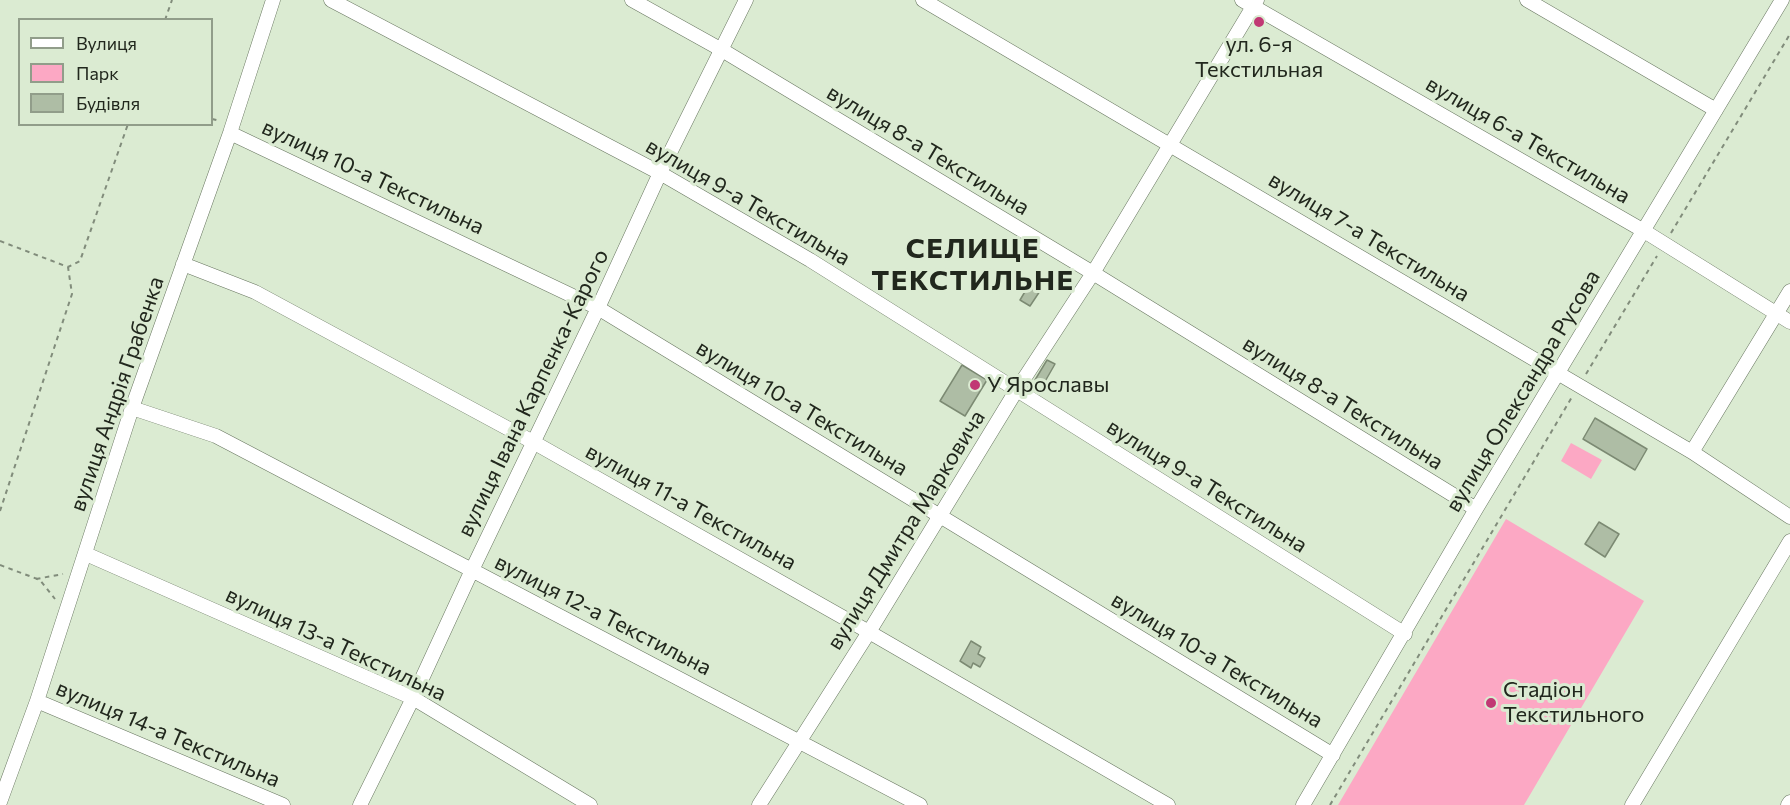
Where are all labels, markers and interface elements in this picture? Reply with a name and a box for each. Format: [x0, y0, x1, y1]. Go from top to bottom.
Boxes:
marker: ул. 6-я Текстильная [1252, 15, 1266, 29]
legend [18, 18, 213, 126]
text: Вулиця [76, 32, 137, 54]
place label: ул. 6-я Текстильная [1195, 32, 1323, 84]
text: Парк [76, 62, 119, 84]
street label: вулиця 6-а Текстильна [1421, 71, 1635, 209]
street label: вулиця 8-а Текстильна [822, 79, 1034, 221]
text: Будівля [76, 92, 140, 114]
street label: вулиця 10-а Текстильна [258, 114, 488, 240]
street label: вулиця 9-а Текстильна [641, 133, 855, 271]
street label: вулиця 7-а Текстильна [1264, 167, 1474, 307]
district label: СЕЛИЩЕ ТЕКСТИЛЬНЕ [871, 232, 1075, 298]
street label: вулиця Івана Карпенка-Карого [452, 245, 614, 541]
street label: вулиця Олександра Русова [1440, 265, 1606, 517]
street label: вулиця Андрія Грабенка [64, 273, 170, 515]
street label: вулиця 8-а Текстильна [1238, 330, 1448, 476]
street label: вулиця 10-а Текстильна [692, 334, 912, 482]
place label: У Ярославы [987, 372, 1109, 398]
marker: У Ярославы [968, 378, 982, 392]
street label: вулиця Дмитра Марковича [821, 405, 991, 655]
street label: вулиця 9-а Текстильна [1102, 413, 1312, 559]
street label: вулиця 11-а Текстильна [581, 438, 801, 576]
street label: вулиця 12-а Текстильна [490, 549, 716, 681]
street label: вулиця 13-а Текстильна [222, 581, 450, 707]
street label: вулиця 10-а Текстильна [1107, 586, 1327, 734]
street label: вулиця 14-а Текстильна [52, 675, 284, 793]
place label: Стадіон Текстильного [1503, 677, 1644, 728]
marker: Стадіон Текстильного [1484, 696, 1498, 710]

